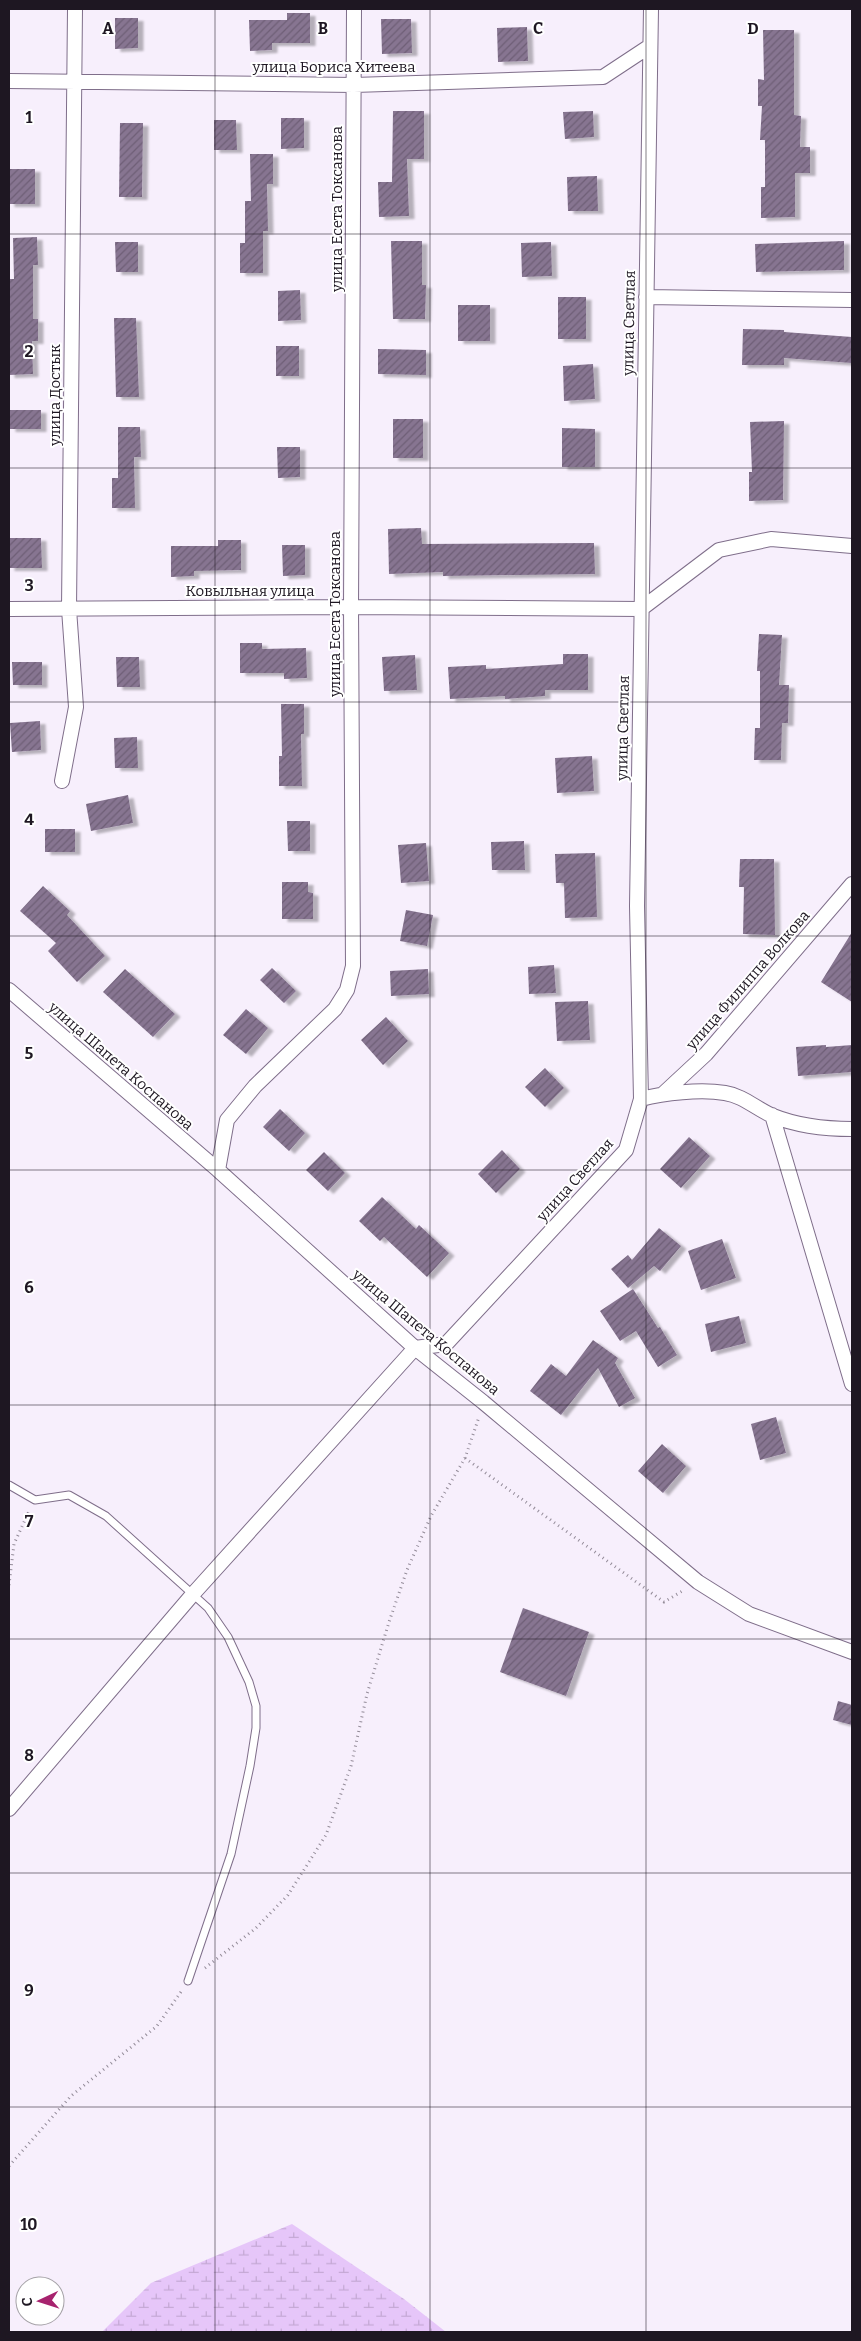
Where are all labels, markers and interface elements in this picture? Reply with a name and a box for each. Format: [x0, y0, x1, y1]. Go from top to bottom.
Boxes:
text: A [102, 19, 114, 38]
text: B [318, 19, 328, 38]
text: C [533, 19, 543, 38]
text: D [747, 19, 759, 38]
street label: улица Бориса Хитеева [251, 58, 416, 76]
text: 1 [26, 108, 33, 127]
street label: улица Есета Токсанова [328, 126, 346, 293]
street label: улица Светлая [619, 270, 639, 377]
text: 2 [24, 342, 34, 361]
street label: улица Достык [46, 344, 64, 447]
street label: улица Есета Токсанова [326, 531, 344, 698]
text: 3 [24, 576, 34, 595]
street label: Ковыльная улица [186, 582, 314, 600]
street label: улица Светлая [613, 675, 633, 782]
text: 4 [24, 810, 34, 829]
street label: улица Филиппа Волкова [682, 907, 814, 1054]
street label: улица Шапета Коспанова [44, 997, 197, 1134]
text: 5 [25, 1044, 34, 1063]
street label: улица Светлая [532, 1135, 617, 1226]
street label: улица Шапета Коспанова [348, 1265, 503, 1399]
text: 6 [24, 1278, 34, 1297]
text: 7 [25, 1512, 34, 1531]
text: 8 [24, 1746, 34, 1765]
text: 9 [24, 1981, 34, 2000]
text: 10 [20, 2215, 38, 2234]
north arrow [15, 2276, 65, 2326]
text: С [19, 2297, 36, 2307]

